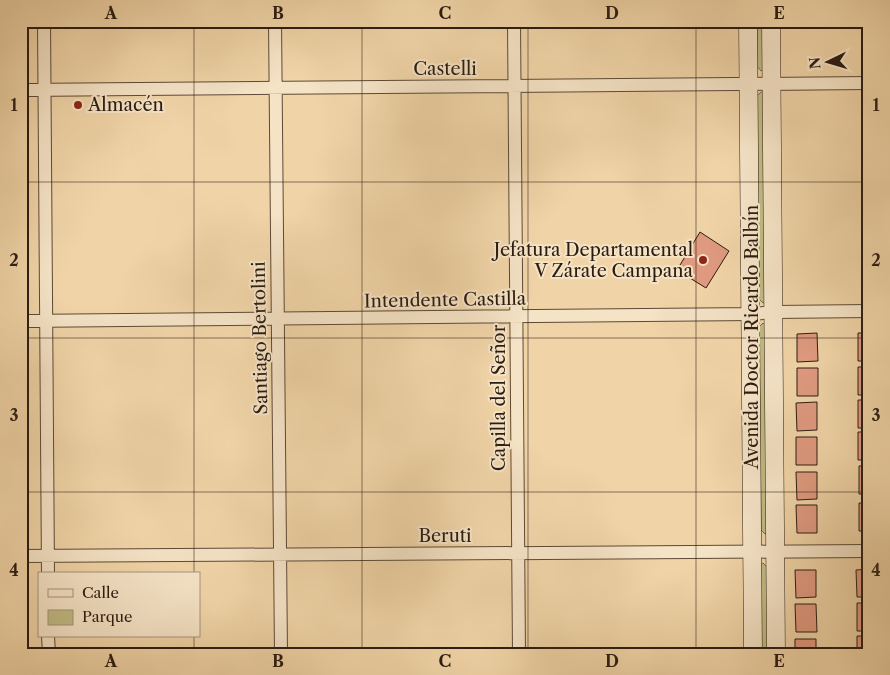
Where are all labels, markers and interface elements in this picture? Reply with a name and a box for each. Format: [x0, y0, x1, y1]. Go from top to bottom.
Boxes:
text: A [104, 3, 118, 23]
text: B [272, 3, 284, 23]
text: C [439, 3, 451, 23]
text: D [605, 3, 619, 23]
text: E [773, 3, 785, 23]
north arrow [802, 38, 852, 88]
text: N [806, 56, 825, 70]
street label: Castelli [413, 58, 477, 80]
place label: Almacén [87, 94, 164, 116]
text: 1 [10, 95, 18, 115]
text: 1 [872, 95, 880, 115]
marker: Almacén [72, 99, 84, 111]
street label: Avenida Doctor Ricardo Balbín [741, 205, 763, 470]
place label: Jefatura Departamental V Zárate Campana [491, 239, 694, 282]
text: 2 [9, 250, 19, 270]
text: 2 [871, 250, 881, 270]
marker: Jefatura Departamental V Zárate Campana [697, 254, 709, 266]
street label: Santiago Bertolini [248, 261, 272, 415]
street label: Intendente Castilla [364, 288, 527, 312]
street label: Capilla del Señor [488, 324, 510, 471]
text: 3 [9, 405, 19, 425]
text: 3 [871, 405, 881, 425]
street label: Beruti [418, 525, 472, 547]
text: 4 [9, 560, 19, 580]
text: 4 [871, 560, 881, 580]
legend [38, 572, 200, 638]
text: Calle [82, 583, 119, 602]
text: Parque [82, 607, 132, 626]
text: A [104, 651, 118, 671]
text: B [272, 651, 284, 671]
text: C [439, 651, 451, 671]
text: D [605, 651, 619, 671]
text: E [773, 651, 785, 671]

